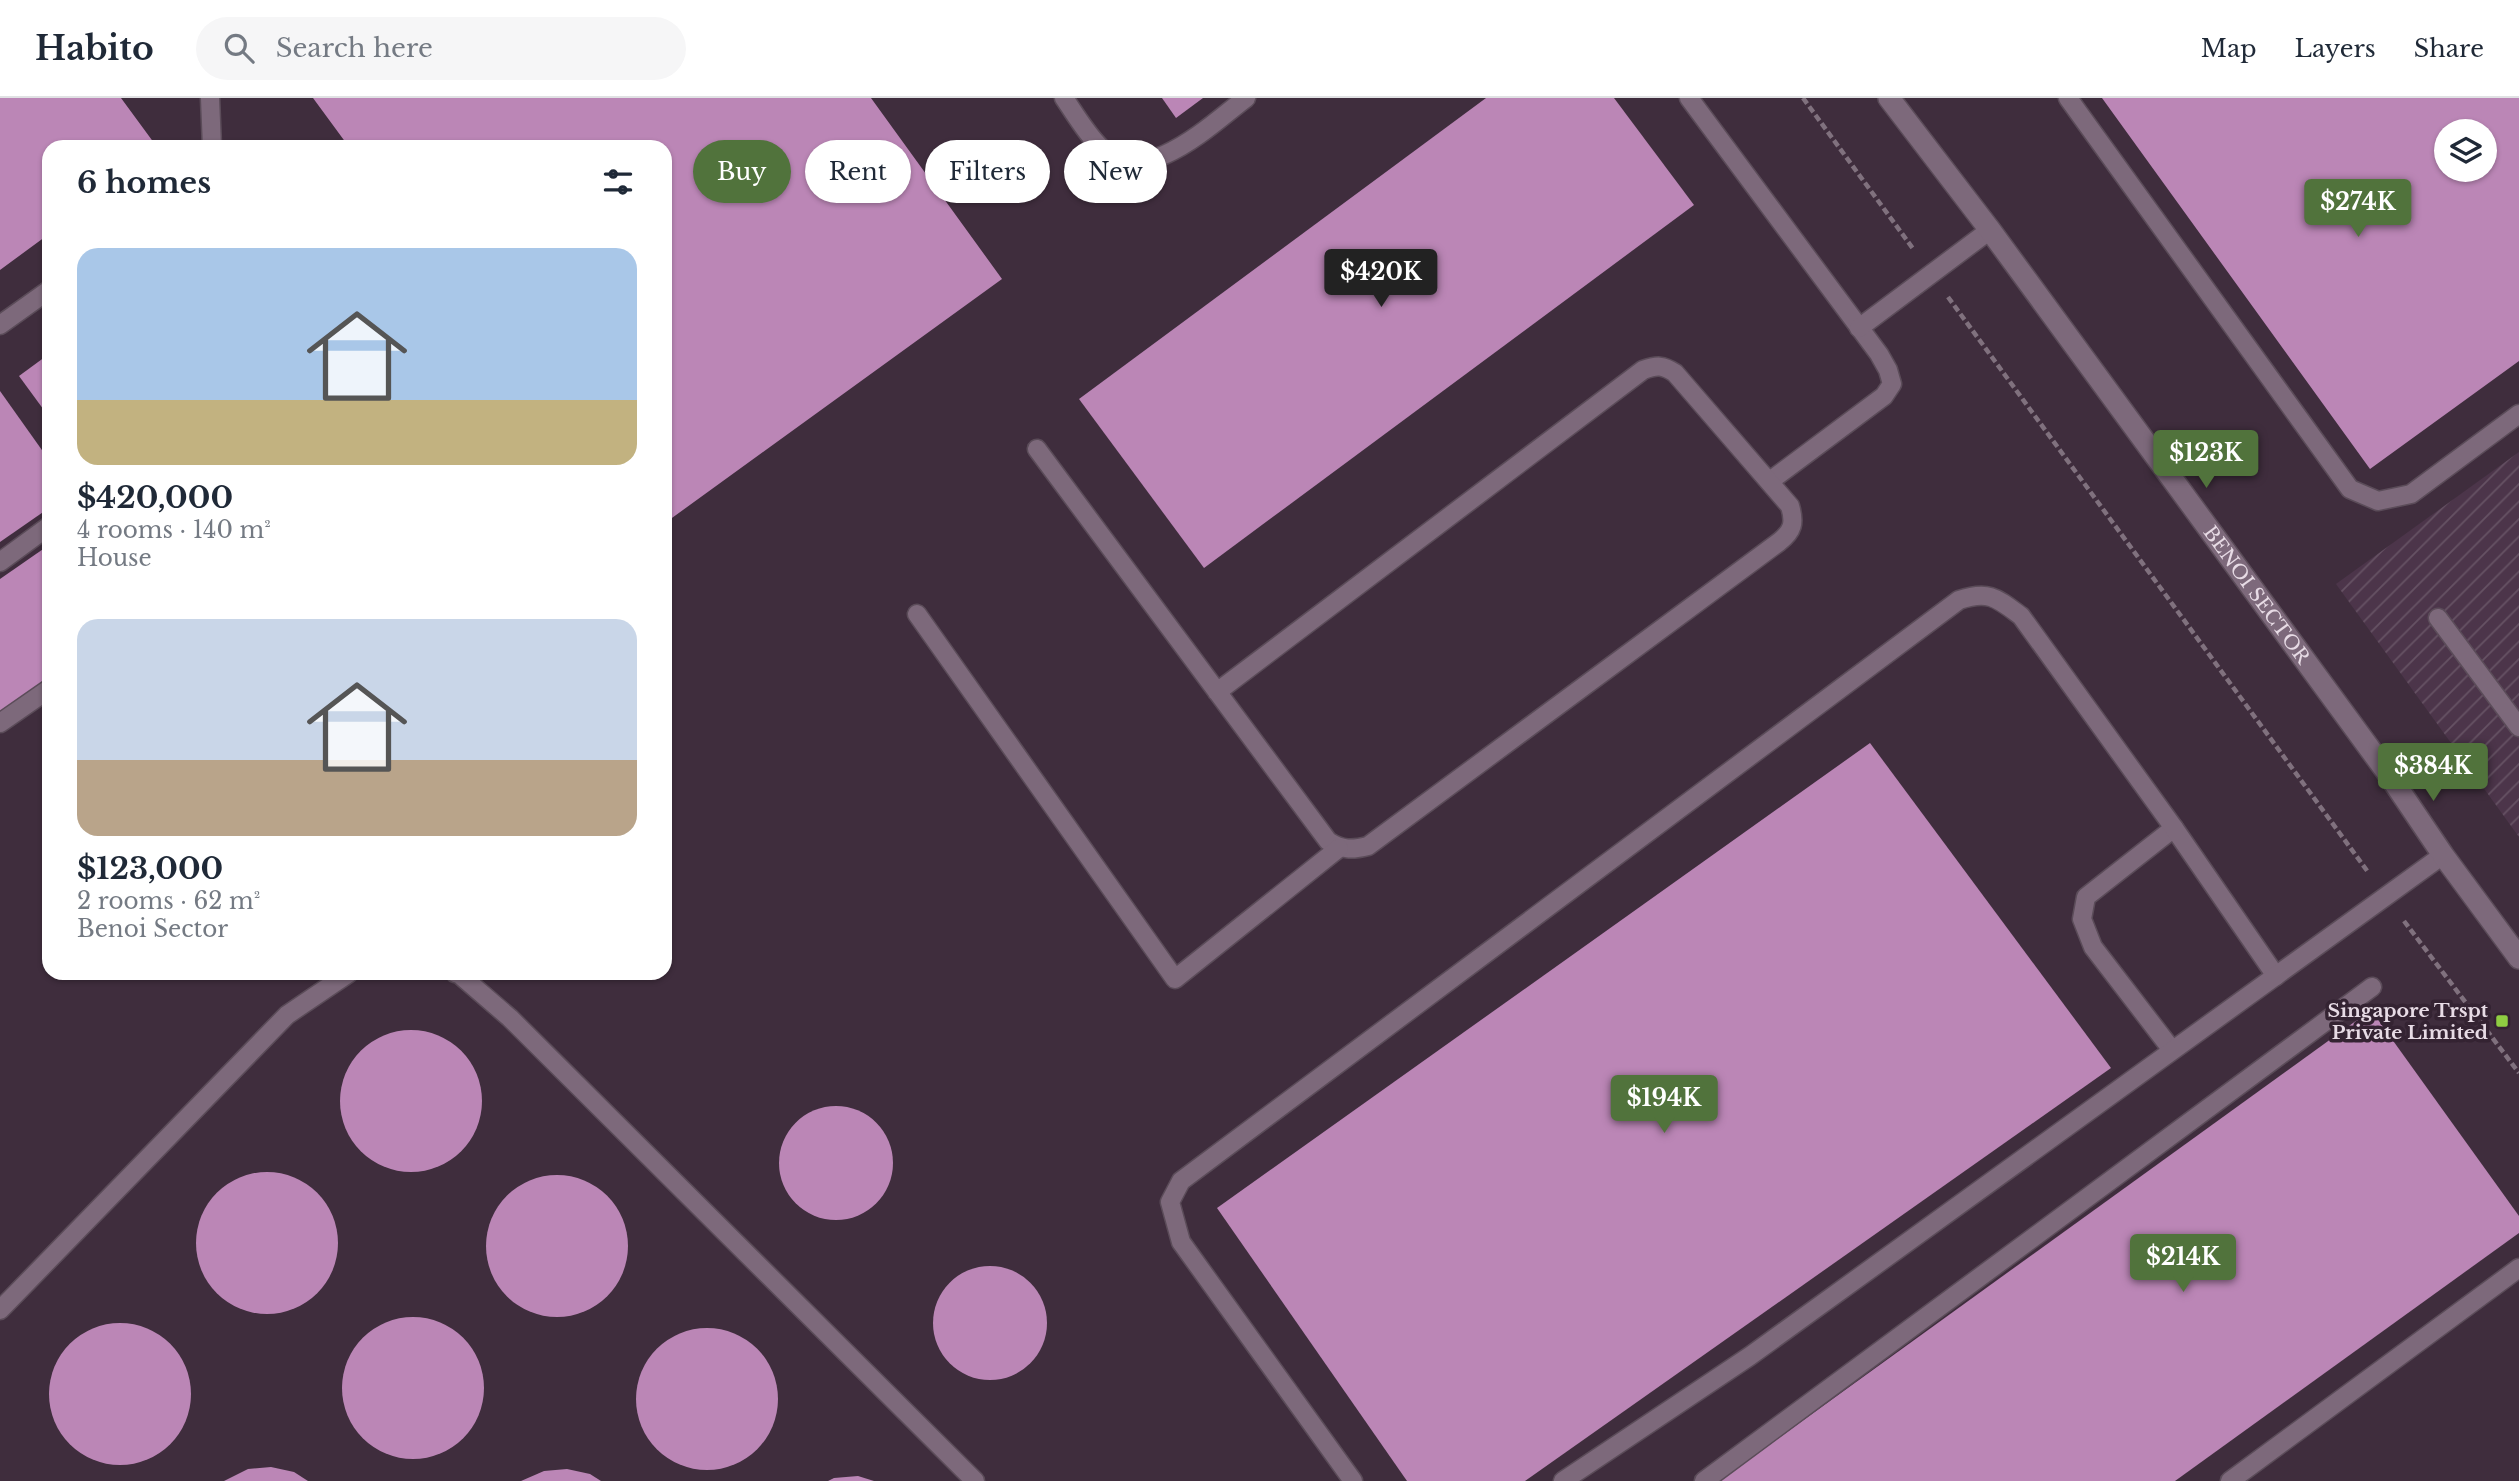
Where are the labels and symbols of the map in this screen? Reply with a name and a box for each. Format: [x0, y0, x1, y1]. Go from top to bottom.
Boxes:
pin: $274K [2309, 180, 2407, 239]
pin: $420K [1332, 250, 1430, 309]
pin: $123K [2157, 430, 2255, 490]
street label: BENOI SECTOR [2198, 521, 2315, 669]
pin: $384K [2384, 744, 2482, 803]
place label: Singapore Trspt Private Limited [2328, 999, 2489, 1044]
marker: Singapore Trspt Private Limited [2494, 1013, 2510, 1029]
pin: $194K [1615, 1076, 1713, 1135]
pin: $214K [2134, 1234, 2232, 1294]

